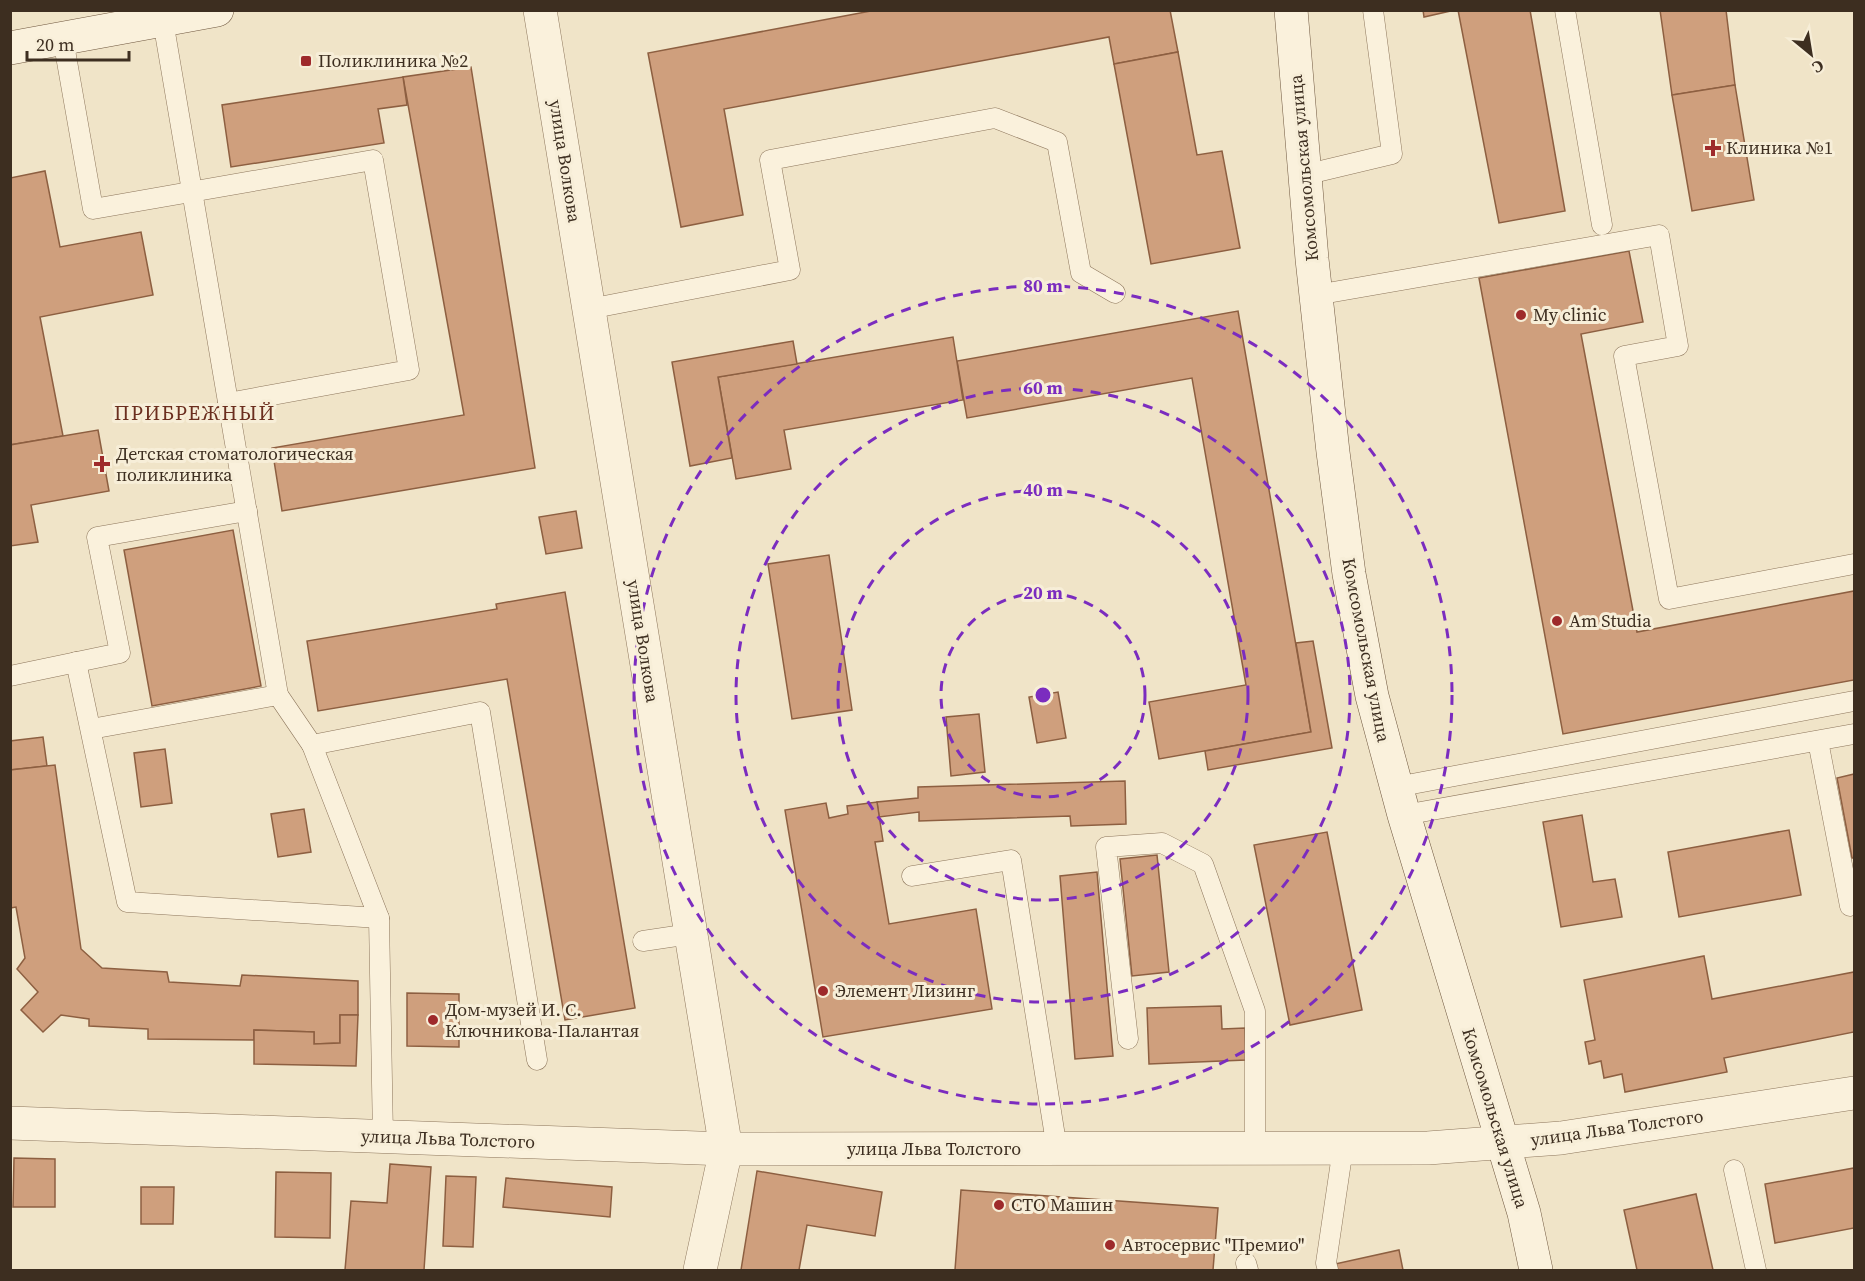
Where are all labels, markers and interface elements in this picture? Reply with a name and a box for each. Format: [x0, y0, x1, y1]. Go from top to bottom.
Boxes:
scale bar [27, 24, 129, 62]
north arrow [1781, 24, 1841, 84]
text: 20 m [36, 32, 74, 57]
place label: Поликлиника №2 [318, 48, 468, 73]
marker: Поликлиника №2 [299, 54, 313, 68]
text: С [1809, 55, 1828, 79]
street label: Комсомольская улица [1283, 73, 1324, 262]
street label: улица Волкова [543, 98, 588, 225]
place label: Клиника №1 [1726, 135, 1833, 160]
marker: Клиника №1 [1704, 139, 1722, 157]
text: 80 m [1023, 273, 1063, 298]
place label: My clinic [1533, 302, 1607, 327]
marker: My clinic [1514, 308, 1528, 322]
text: 60 m [1023, 375, 1063, 400]
district label: ПРИБРЕЖНЫЙ [114, 399, 276, 427]
place label: Детская стоматологическая поликлиника [116, 441, 354, 487]
marker: Детская стоматологическая поликлиника [93, 455, 111, 473]
text: 40 m [1023, 477, 1063, 502]
street label: Комсомольская улица [1336, 556, 1397, 745]
street label: улица Волкова [621, 578, 666, 705]
text: 20 m [1023, 580, 1063, 605]
place label: Am Studia [1569, 608, 1652, 633]
marker: Am Studia [1550, 614, 1564, 628]
centre of rings [1033, 685, 1053, 705]
place label: Элемент Лизинг [835, 978, 975, 1003]
marker: Элемент Лизинг [816, 984, 830, 998]
place label: Дом-музей И. С. Ключникова-Палантая [445, 997, 639, 1043]
marker: Дом-музей И. С. Ключникова-Палантая [426, 1013, 440, 1027]
street label: Комсомольская улица [1456, 1025, 1535, 1212]
street label: улица Льва Толстого [1529, 1103, 1705, 1152]
street label: улица Льва Толстого [361, 1123, 536, 1154]
street label: улица Льва Толстого [847, 1136, 1021, 1161]
place label: СТО Машин [1011, 1192, 1113, 1217]
marker: СТО Машин [992, 1198, 1006, 1212]
place label: Автосервис "Премио" [1122, 1232, 1304, 1257]
marker: Автосервис "Премио" [1103, 1238, 1117, 1252]

